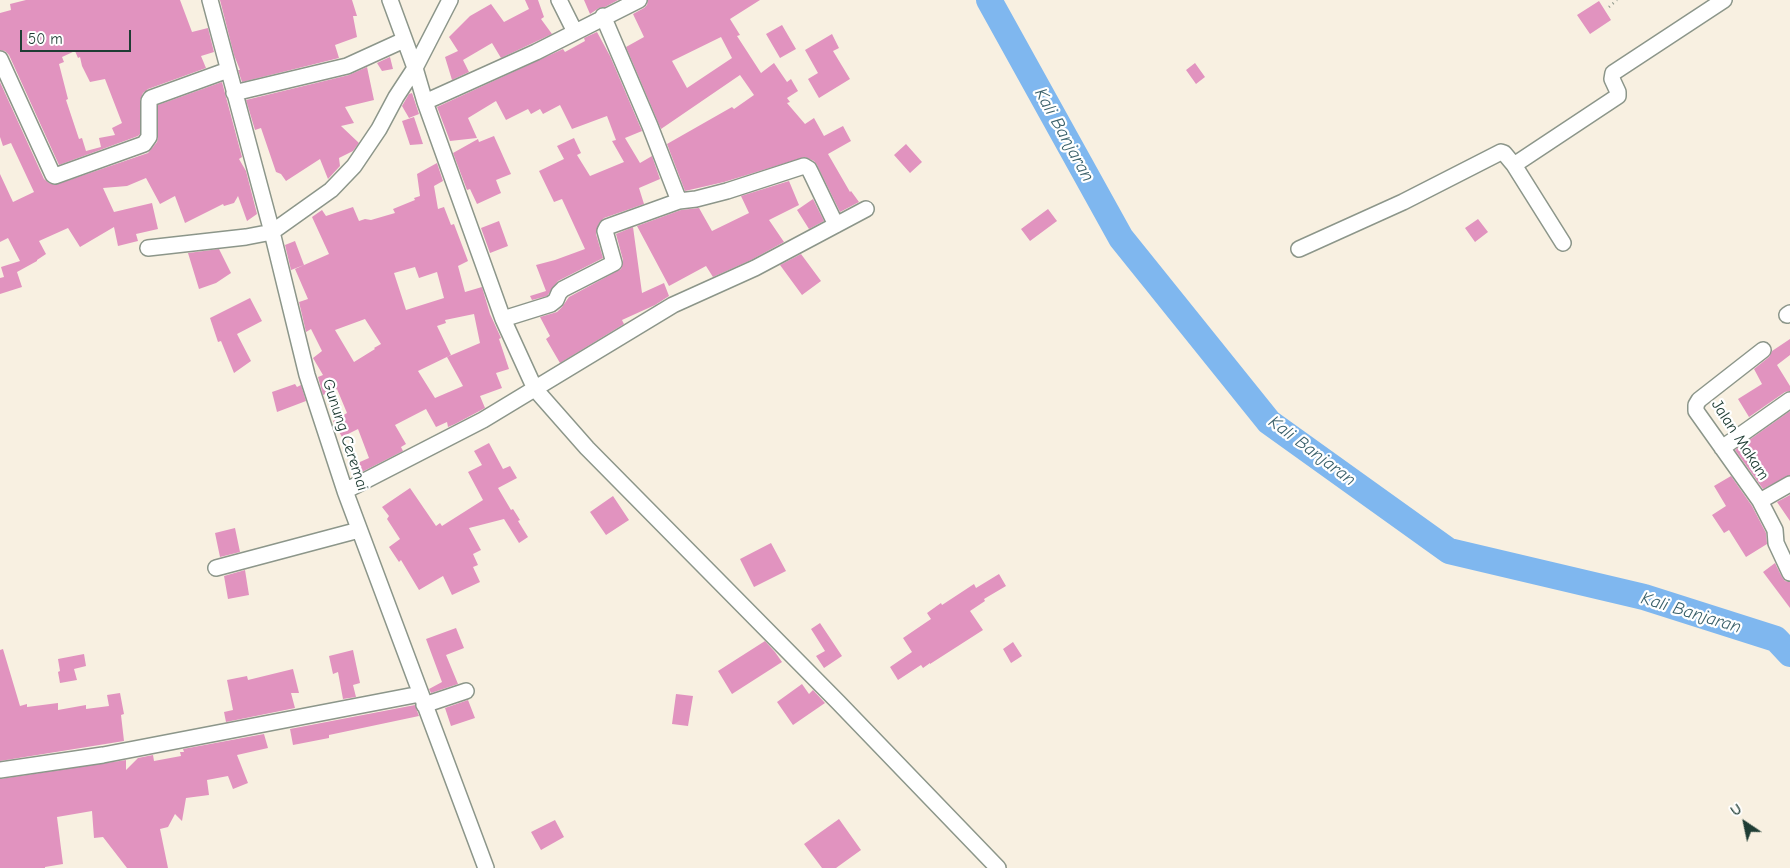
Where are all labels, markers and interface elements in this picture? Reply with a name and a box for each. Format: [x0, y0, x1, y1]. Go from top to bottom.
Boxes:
scale bar [22, 20, 134, 52]
text: 50 m [28, 30, 63, 48]
water label: Kali Banjaran [1029, 85, 1099, 185]
street label: Gunung Ceremai [318, 377, 372, 493]
street label: Jalan Makam [1707, 396, 1773, 484]
water label: Kali Banjaran [1264, 411, 1360, 491]
water label: Kali Banjaran [1638, 588, 1744, 638]
north arrow [1720, 798, 1770, 848]
text: U [1728, 800, 1745, 820]

